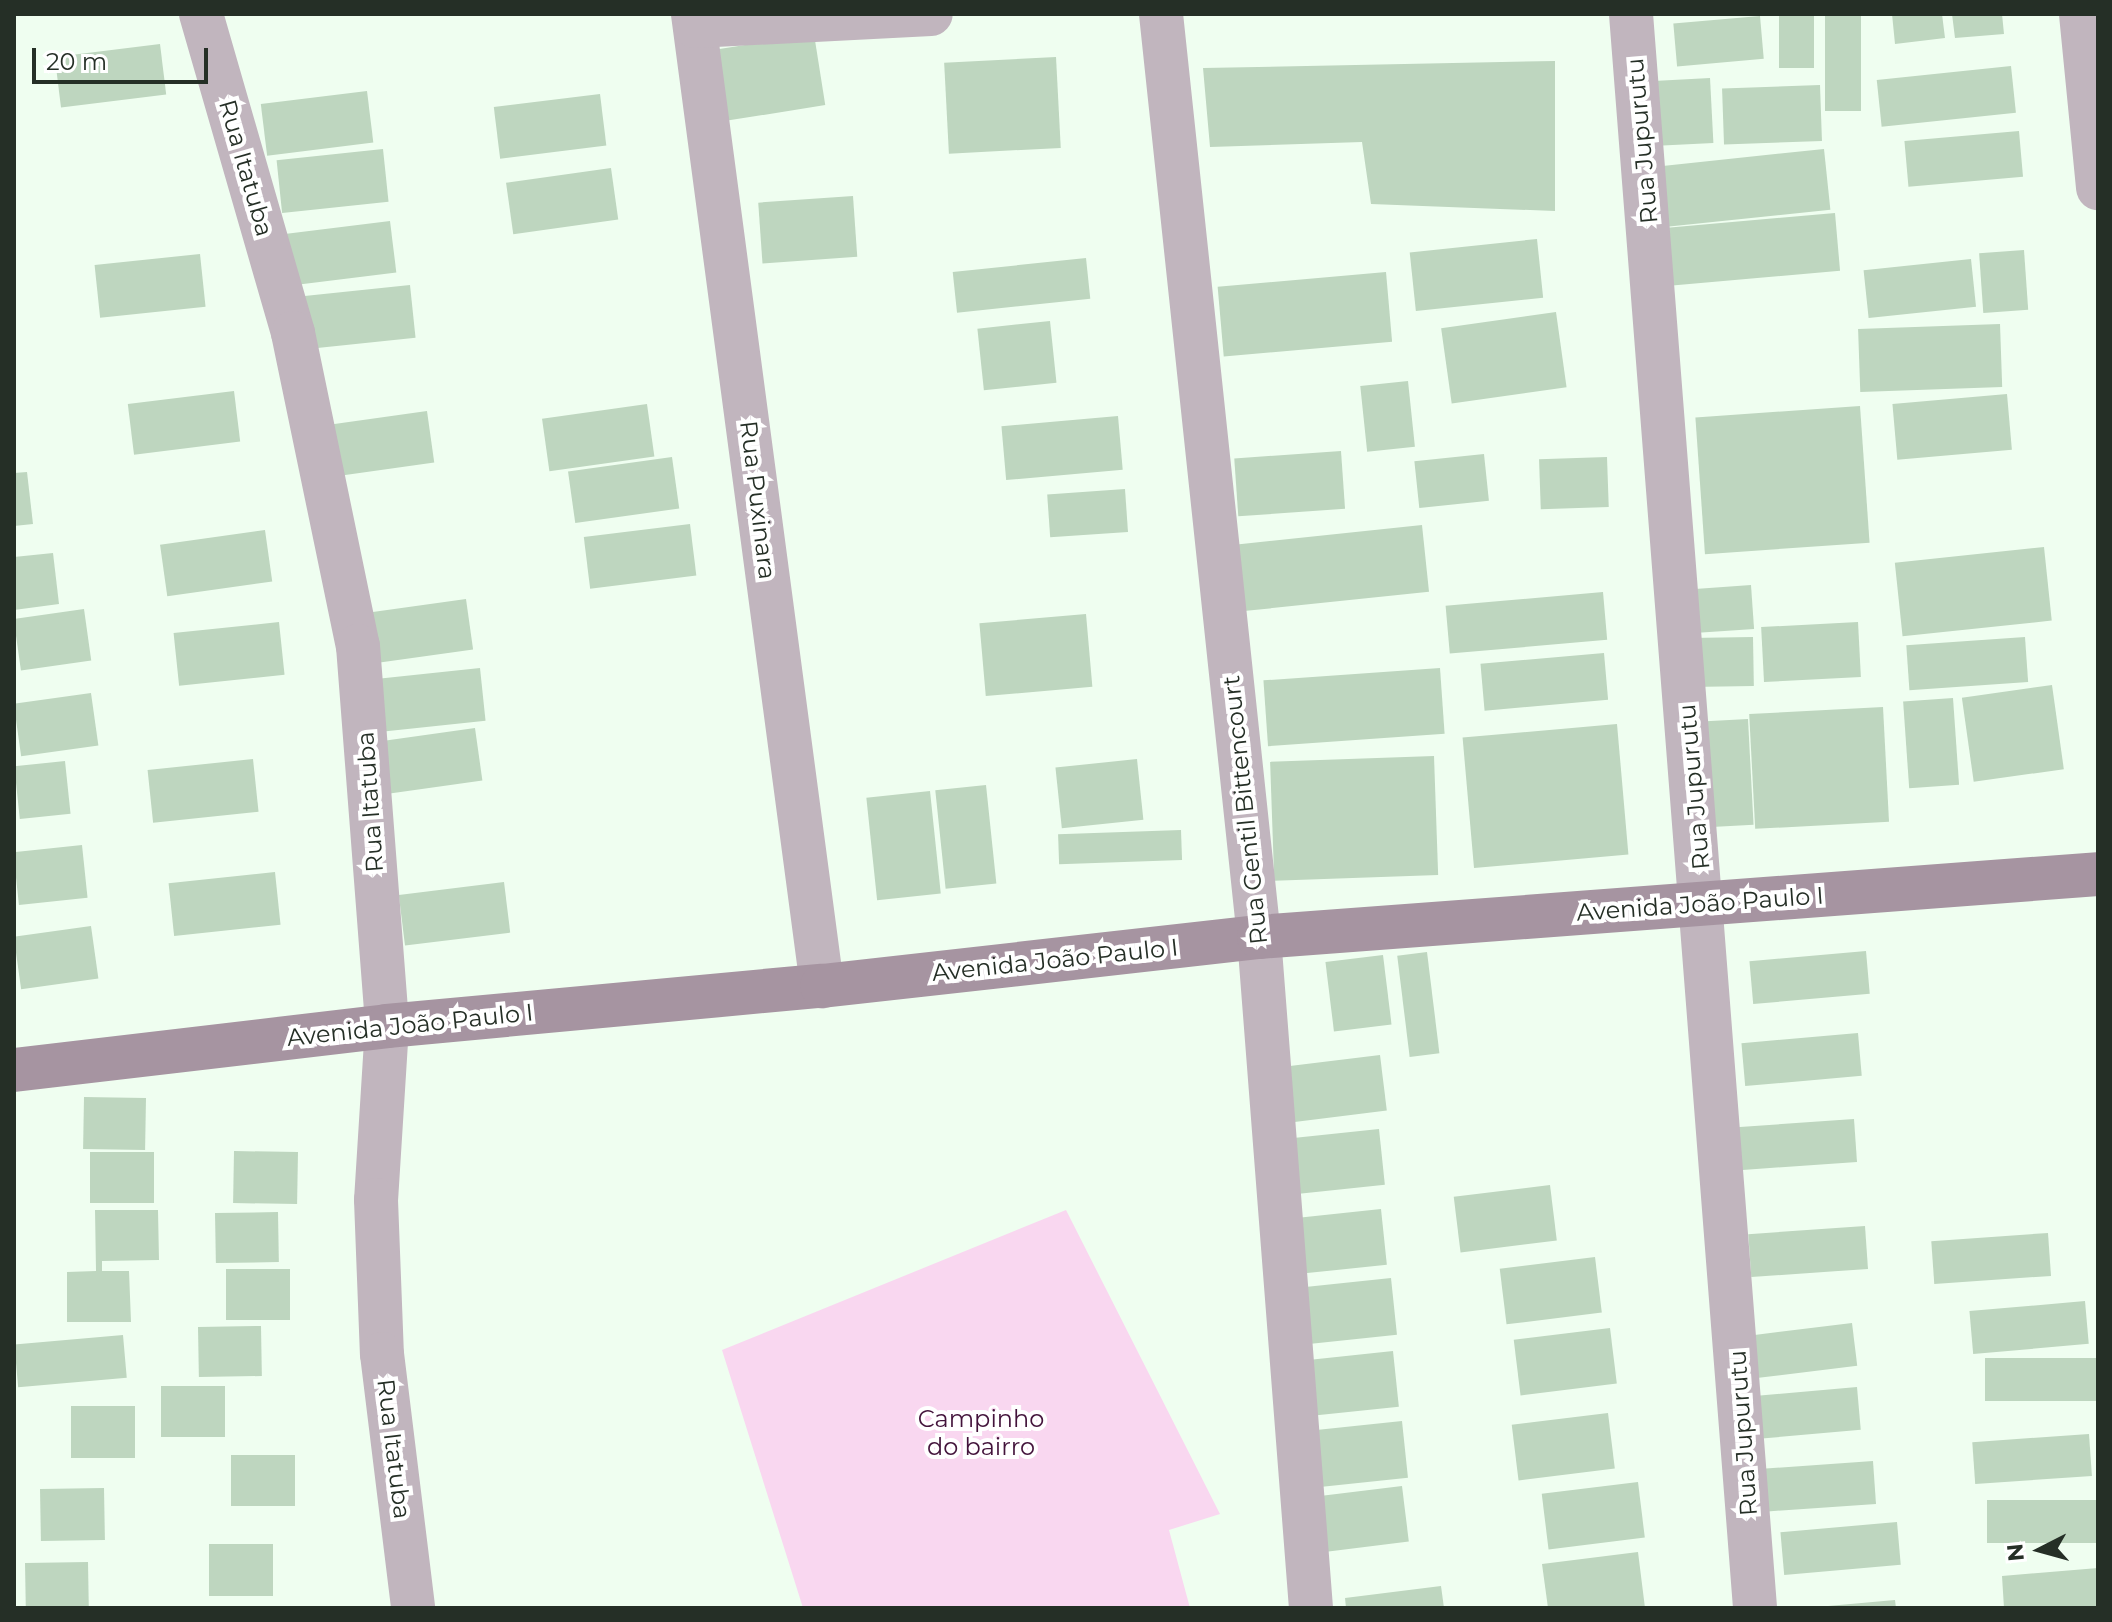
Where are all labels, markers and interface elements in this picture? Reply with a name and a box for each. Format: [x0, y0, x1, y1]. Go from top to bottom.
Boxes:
scale bar [36, 32, 212, 82]
text: 20 m [46, 47, 107, 76]
street label: Rua Jupurutu [1620, 57, 1664, 225]
street label: Rua Itatuba [213, 96, 279, 240]
street label: Rua Puxinara [734, 419, 782, 581]
street label: Rua Gentil Bittencourt [1217, 674, 1273, 946]
street label: Rua Jupurutu [1672, 703, 1716, 871]
street label: Rua Itatuba [351, 731, 389, 873]
street label: Avenida João Paulo I [1575, 881, 1825, 927]
street label: Avenida João Paulo I [930, 933, 1180, 987]
street label: Avenida João Paulo I [285, 998, 535, 1052]
street label: Rua Jupurutu [1723, 1349, 1763, 1517]
street label: Rua Itatuba [371, 1377, 417, 1521]
park label: Campinho do bairro [918, 1405, 1044, 1461]
north arrow [2000, 1510, 2080, 1590]
text: N [2001, 1542, 2030, 1563]

